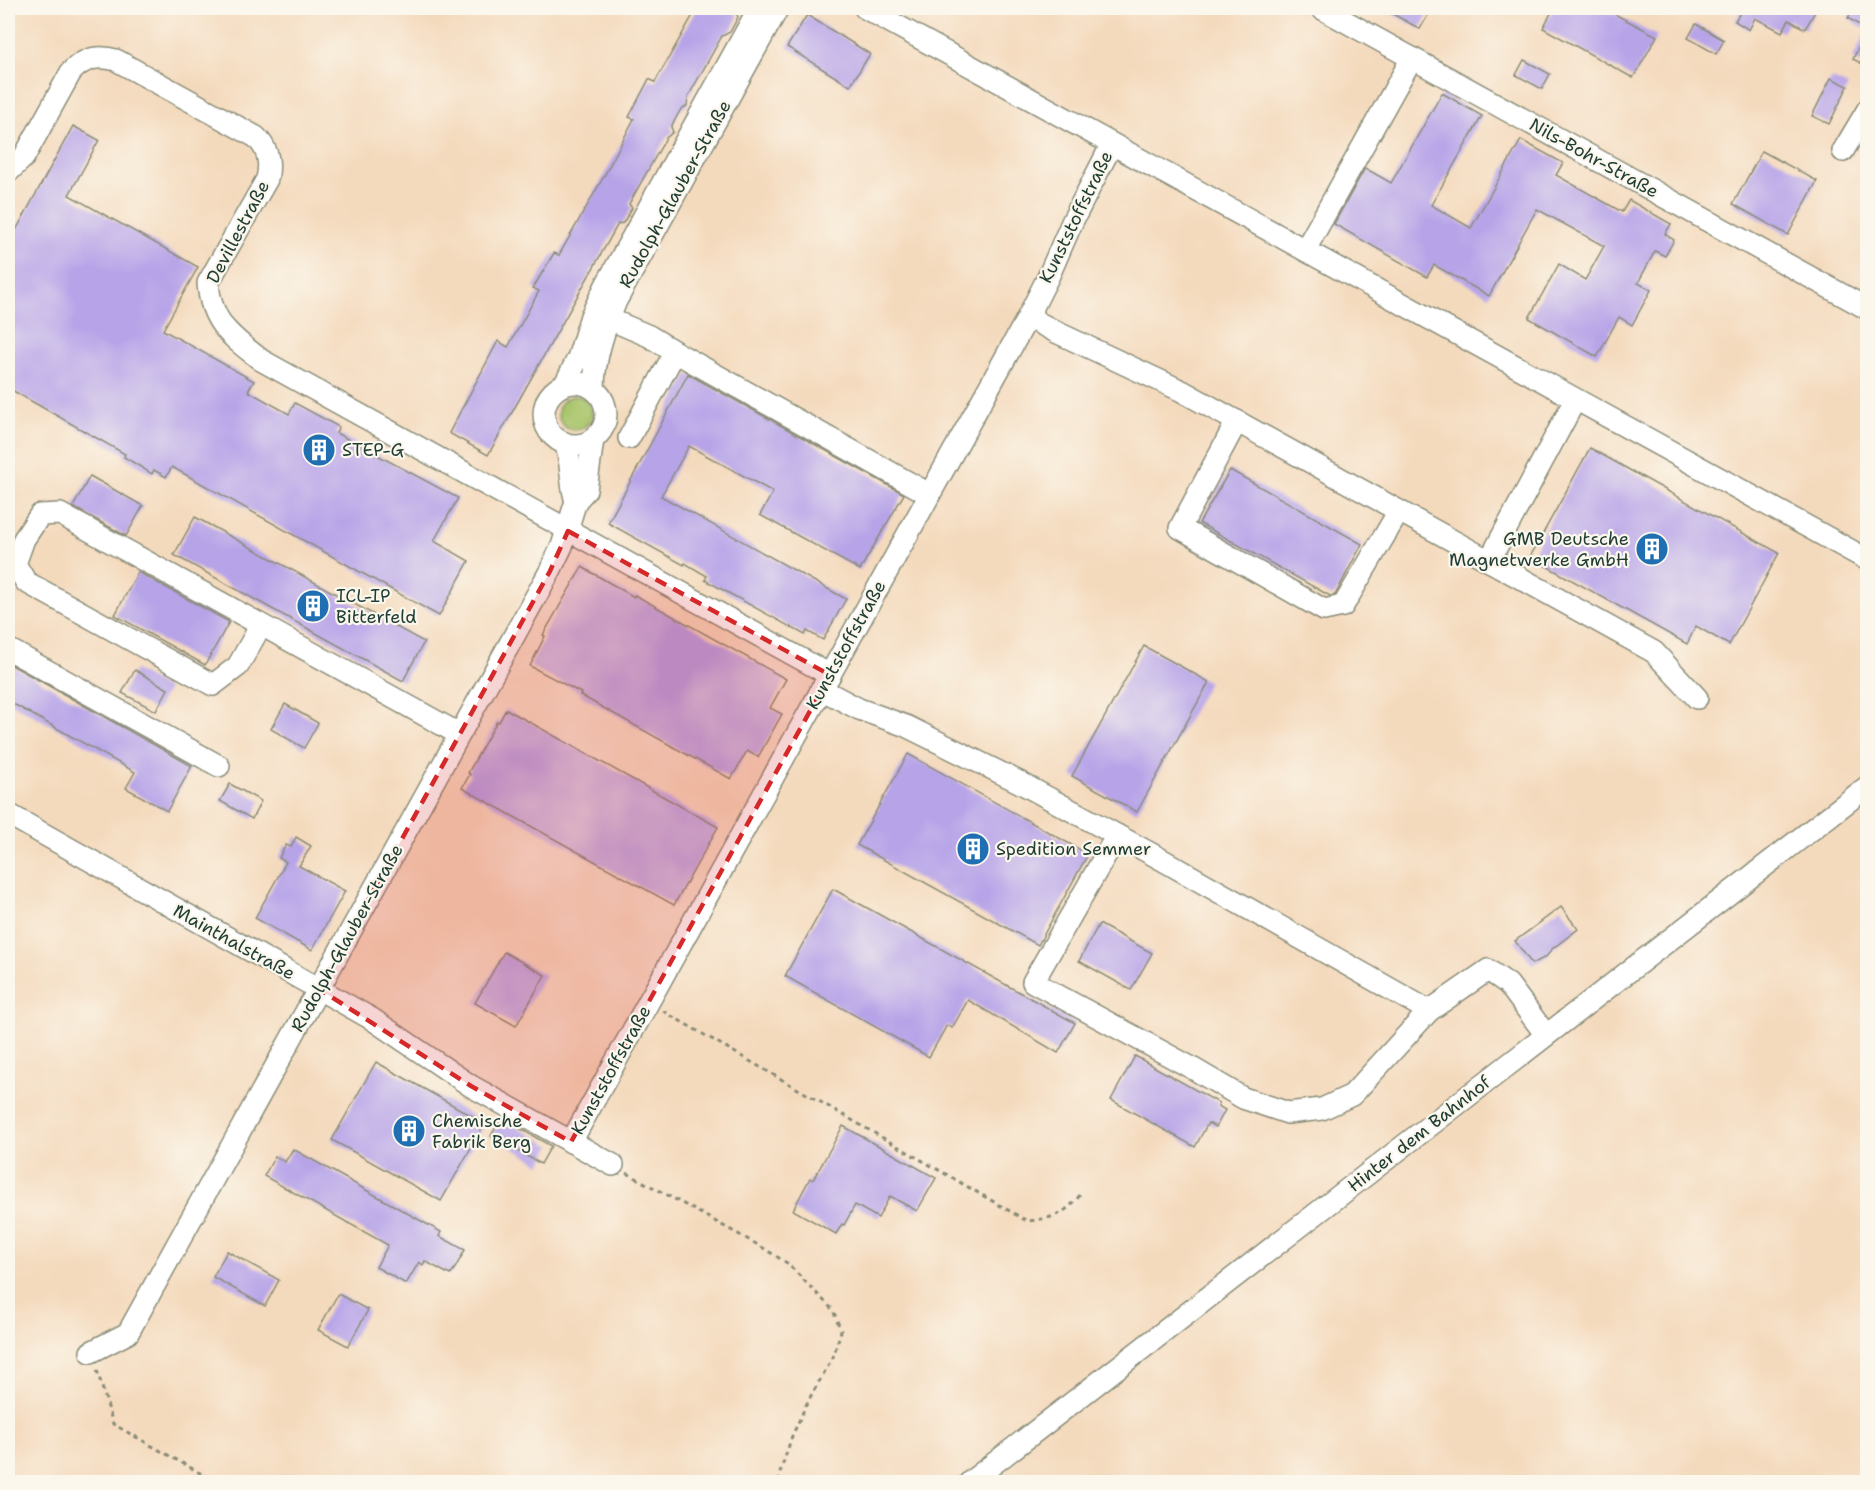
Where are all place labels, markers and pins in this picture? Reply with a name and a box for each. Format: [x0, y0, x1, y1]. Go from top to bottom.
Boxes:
building icon: STEP-G [301, 432, 337, 468]
place label: STEP-G [342, 438, 404, 462]
place label: GMB Deutsche Magnetwerke GmbH [1449, 527, 1629, 572]
building icon: GMB Deutsche Magnetwerke GmbH [1634, 531, 1670, 567]
place label: ICL-IP Bitterfeld [336, 584, 417, 629]
building icon: ICL-IP Bitterfeld [295, 588, 331, 624]
building icon: Spedition Semmer [955, 831, 991, 867]
place label: Spedition Semmer [996, 837, 1151, 861]
place label: Chemische Fabrik Berg [432, 1109, 531, 1154]
building icon: Chemische Fabrik Berg [391, 1113, 427, 1149]

